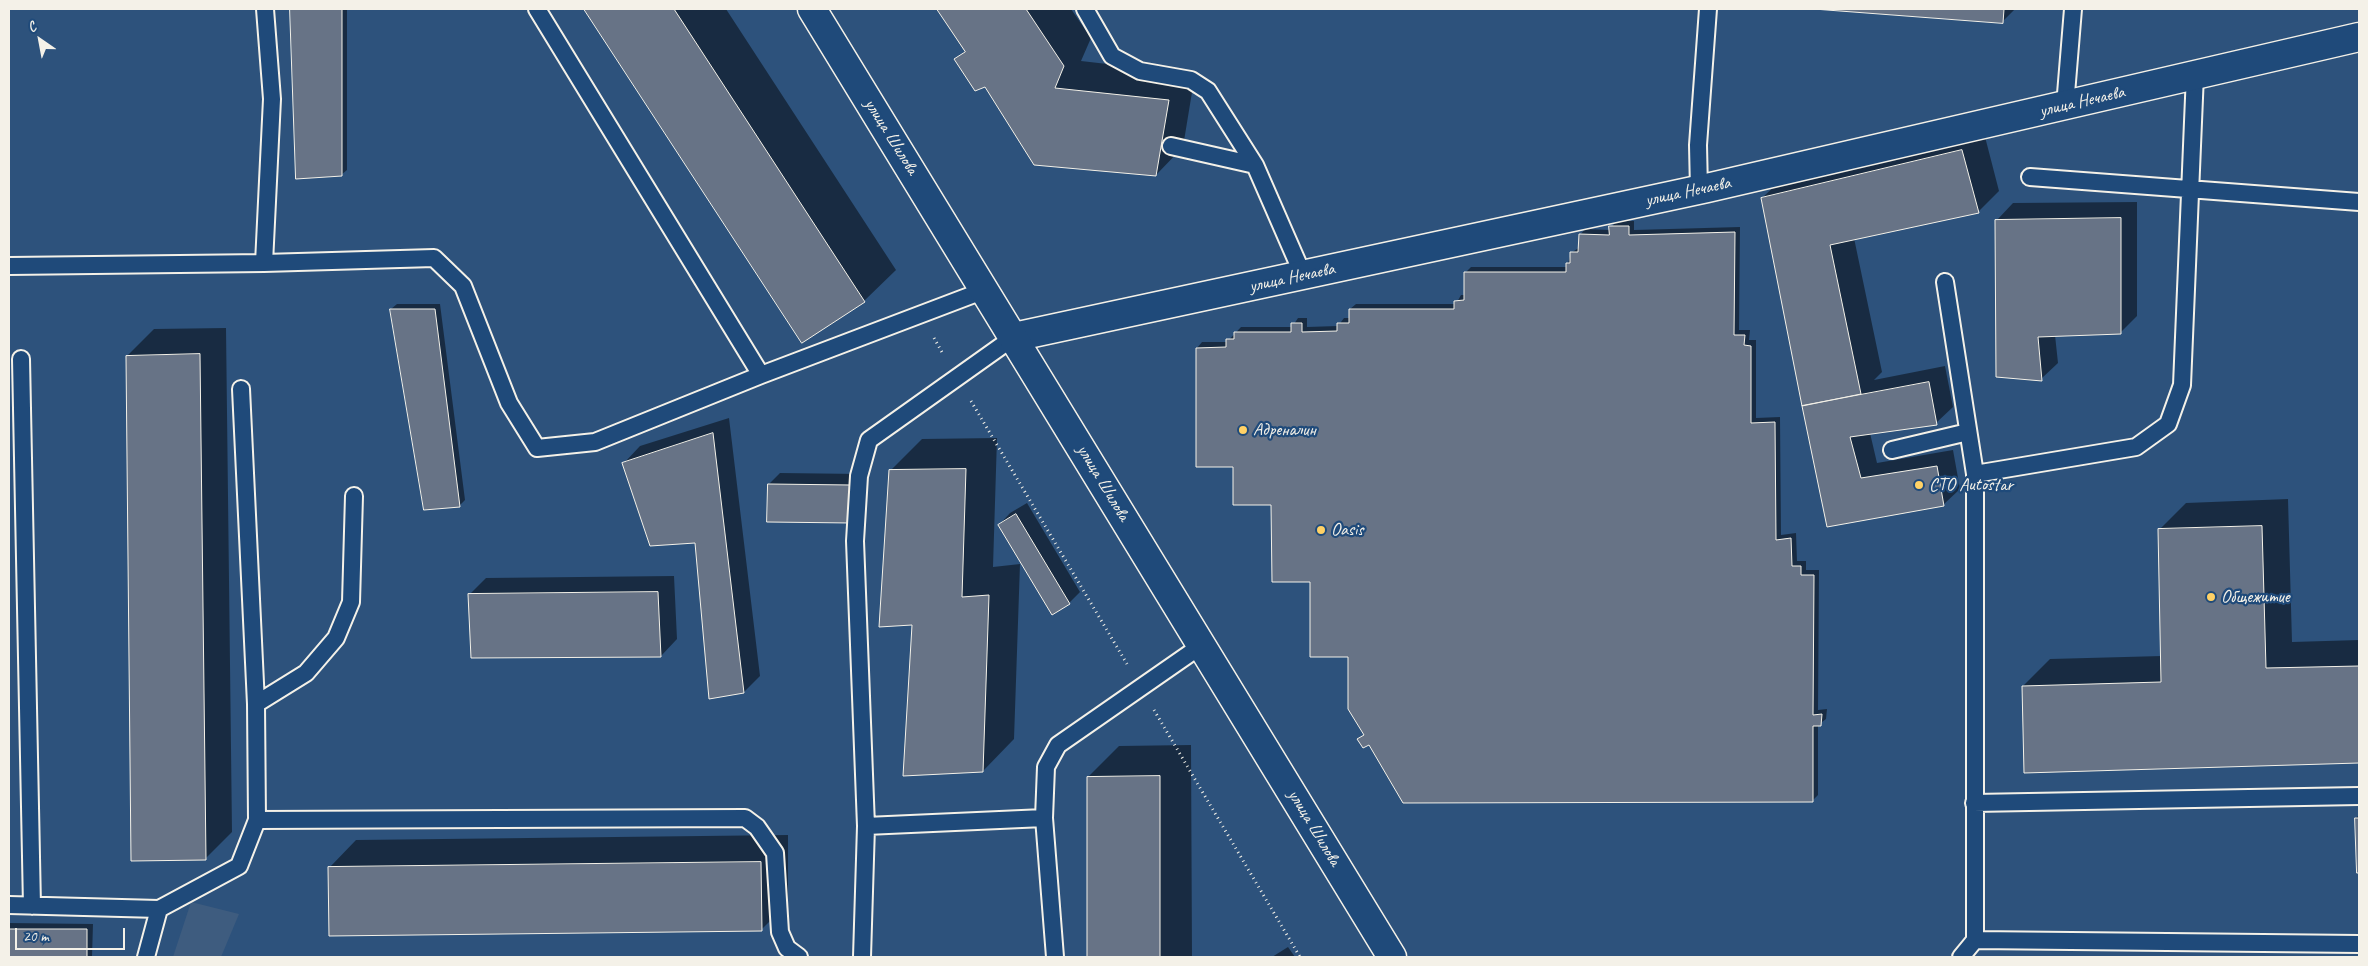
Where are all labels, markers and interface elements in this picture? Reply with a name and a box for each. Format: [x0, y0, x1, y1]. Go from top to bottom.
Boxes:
north arrow [15, 15, 65, 65]
text: С [24, 18, 39, 36]
street label: улица Нечаева [2037, 82, 2127, 122]
street label: улица Шилова [859, 95, 923, 179]
street label: улица Нечаева [1643, 172, 1733, 212]
street label: улица Нечаева [1247, 258, 1337, 298]
place label: Адреналин [1253, 419, 1316, 441]
marker: Адреналин [1237, 424, 1249, 436]
street label: улица Шилова [1072, 441, 1134, 525]
place label: СТО Autostar [1929, 474, 2013, 496]
marker: СТО Autostar [1913, 479, 1925, 491]
place label: Oasis [1331, 519, 1363, 541]
marker: Oasis [1315, 524, 1327, 536]
place label: Общежитие [2221, 586, 2290, 608]
marker: Общежитие [2205, 591, 2217, 603]
street label: улица Шилова [1283, 786, 1345, 870]
scale bar [18, 918, 128, 950]
text: 20 m [23, 927, 49, 946]

